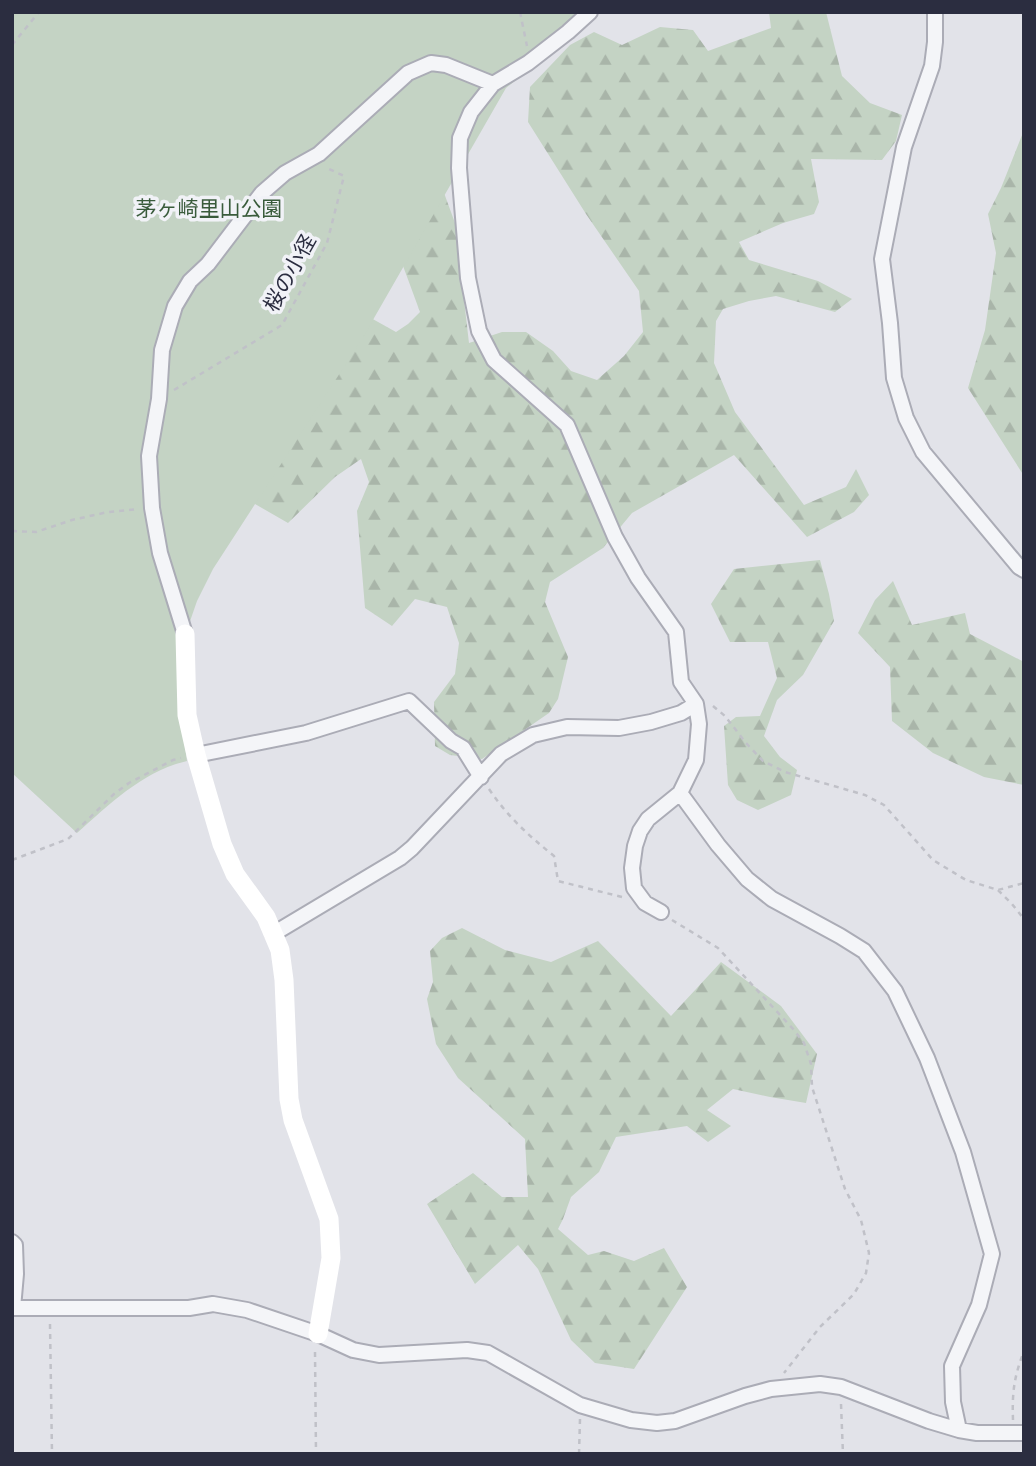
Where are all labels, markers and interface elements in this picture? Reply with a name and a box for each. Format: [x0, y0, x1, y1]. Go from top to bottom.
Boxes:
park label: 茅ヶ崎里山公園 [136, 196, 283, 220]
street label: 桜の小径 [258, 230, 320, 315]

